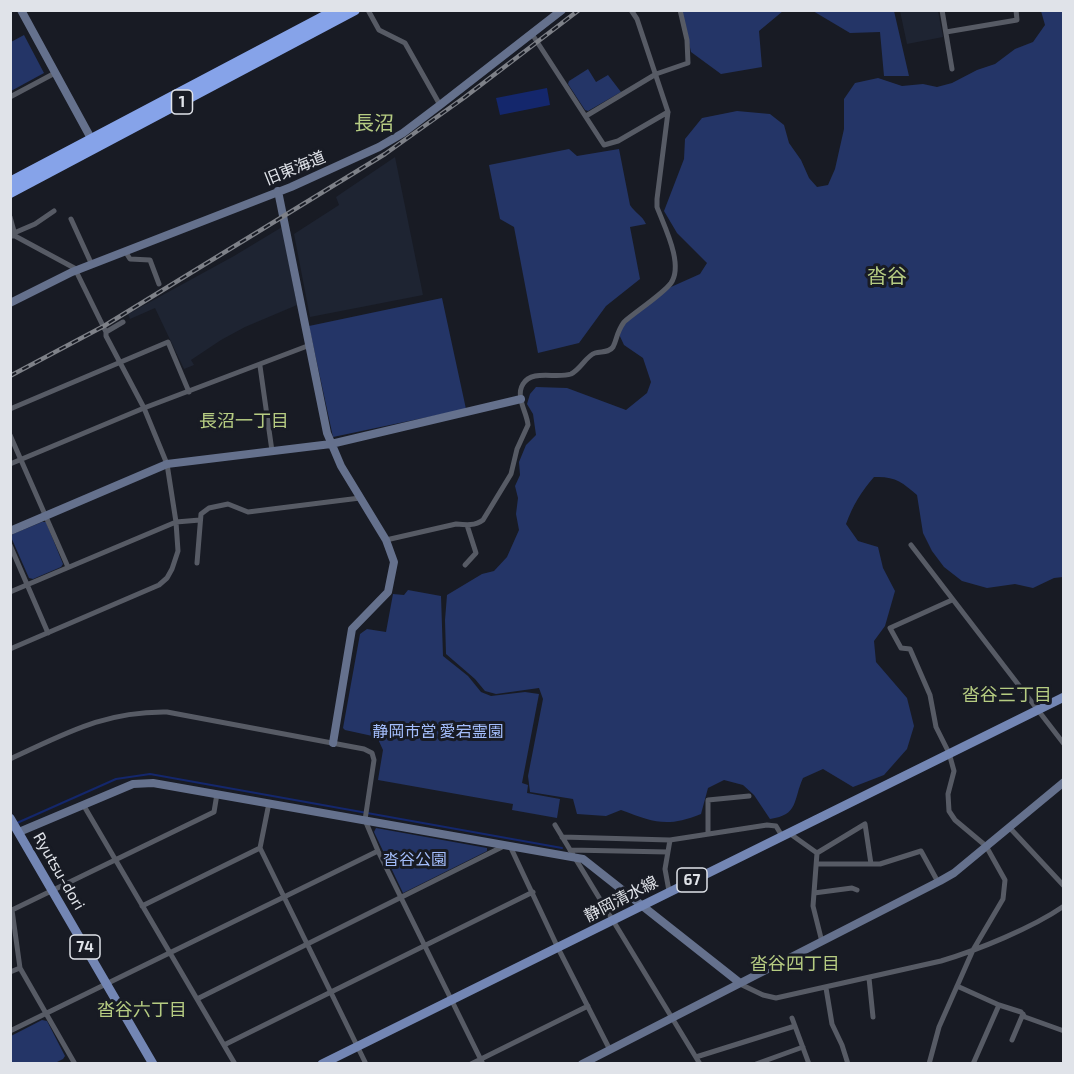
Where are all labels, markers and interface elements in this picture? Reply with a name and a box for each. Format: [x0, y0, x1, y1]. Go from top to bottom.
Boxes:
road number: 1 [172, 90, 192, 114]
district label: 長沼 [354, 111, 394, 135]
street label: 旧東海道 [262, 147, 328, 189]
district label: 沓谷 [867, 264, 907, 288]
district label: 長沼一丁目 [199, 410, 289, 432]
district label: 沓谷三丁目 [962, 684, 1052, 706]
park label: 静岡市営 愛宕霊園 [372, 722, 504, 742]
street label: Ryutsu-dori [29, 829, 89, 913]
park label: 沓谷公園 [383, 850, 447, 870]
road number: 67 [677, 868, 707, 892]
street label: 静岡清水線 [581, 872, 661, 926]
road number: 74 [70, 935, 100, 959]
district label: 沓谷四丁目 [750, 953, 840, 975]
district label: 沓谷六丁目 [97, 999, 187, 1021]

